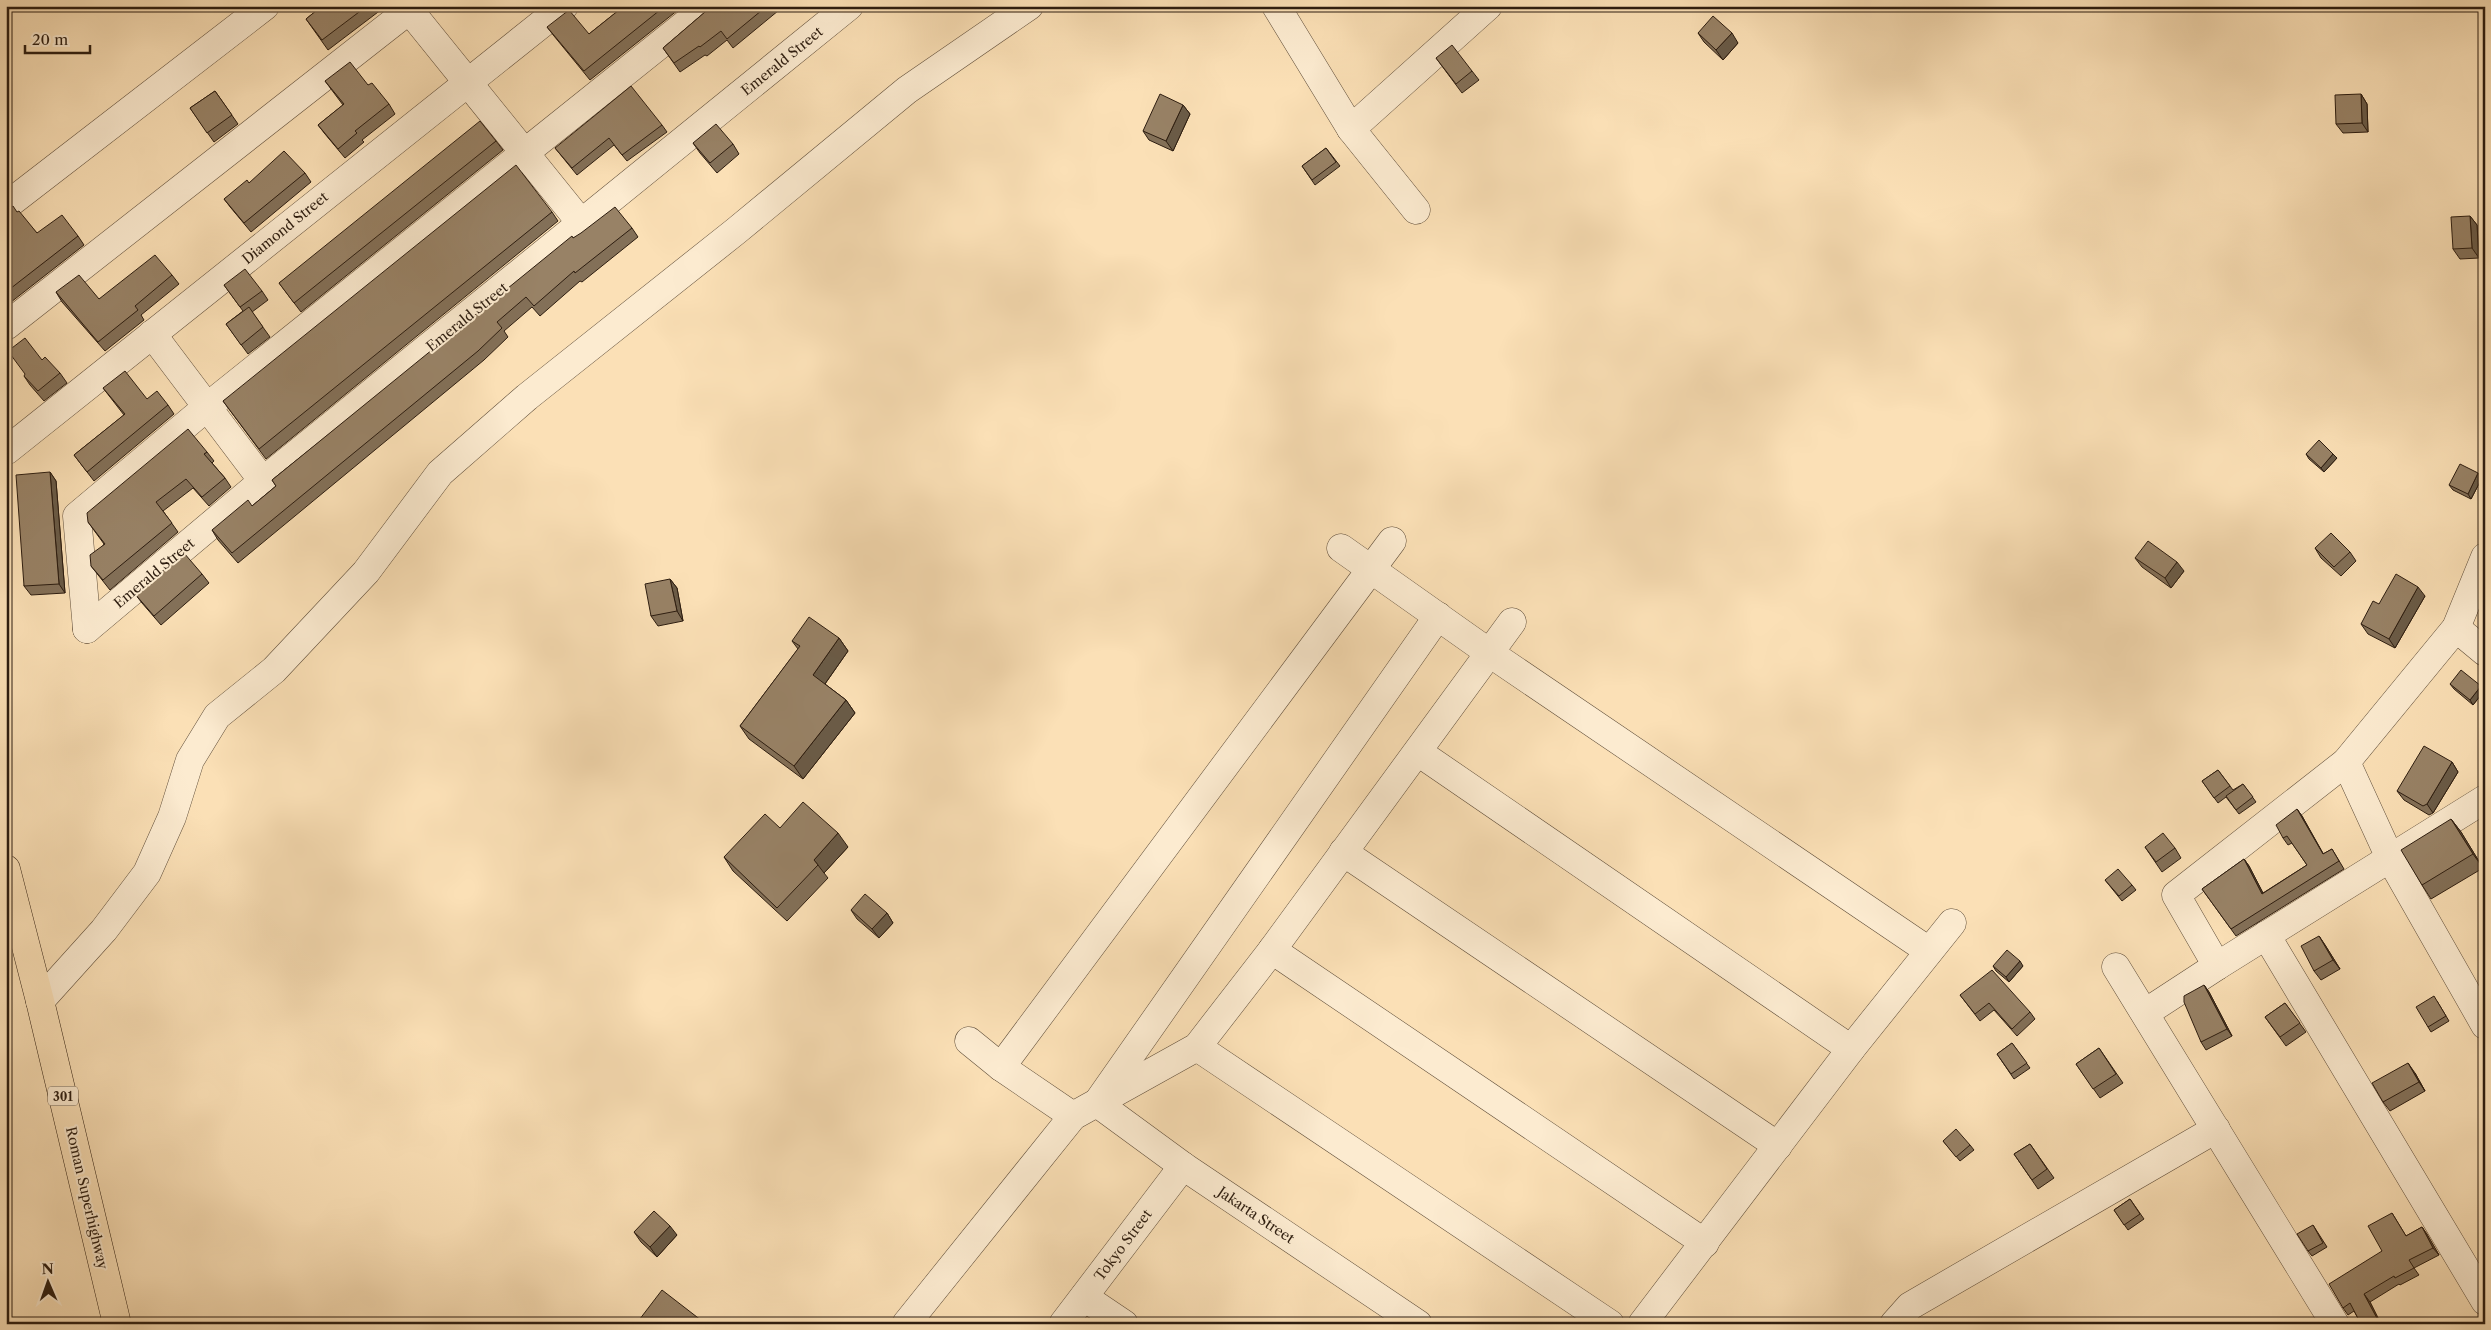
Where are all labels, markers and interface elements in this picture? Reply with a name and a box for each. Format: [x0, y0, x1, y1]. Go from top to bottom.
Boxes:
scale bar [25, 22, 90, 54]
street label: Emerald Street [738, 23, 826, 99]
text: 20 m [32, 30, 68, 49]
street label: Diamond Street [238, 188, 332, 268]
street label: Emerald Street [423, 279, 511, 355]
street label: Emerald Street [110, 534, 198, 612]
road number: 301 [48, 1086, 78, 1106]
street label: Roman Superhighway [62, 1125, 112, 1271]
street label: Jakarta Street [1212, 1182, 1298, 1247]
street label: Tokyo Street [1090, 1206, 1156, 1284]
north arrow [22, 1258, 72, 1308]
text: N [41, 1260, 54, 1278]

